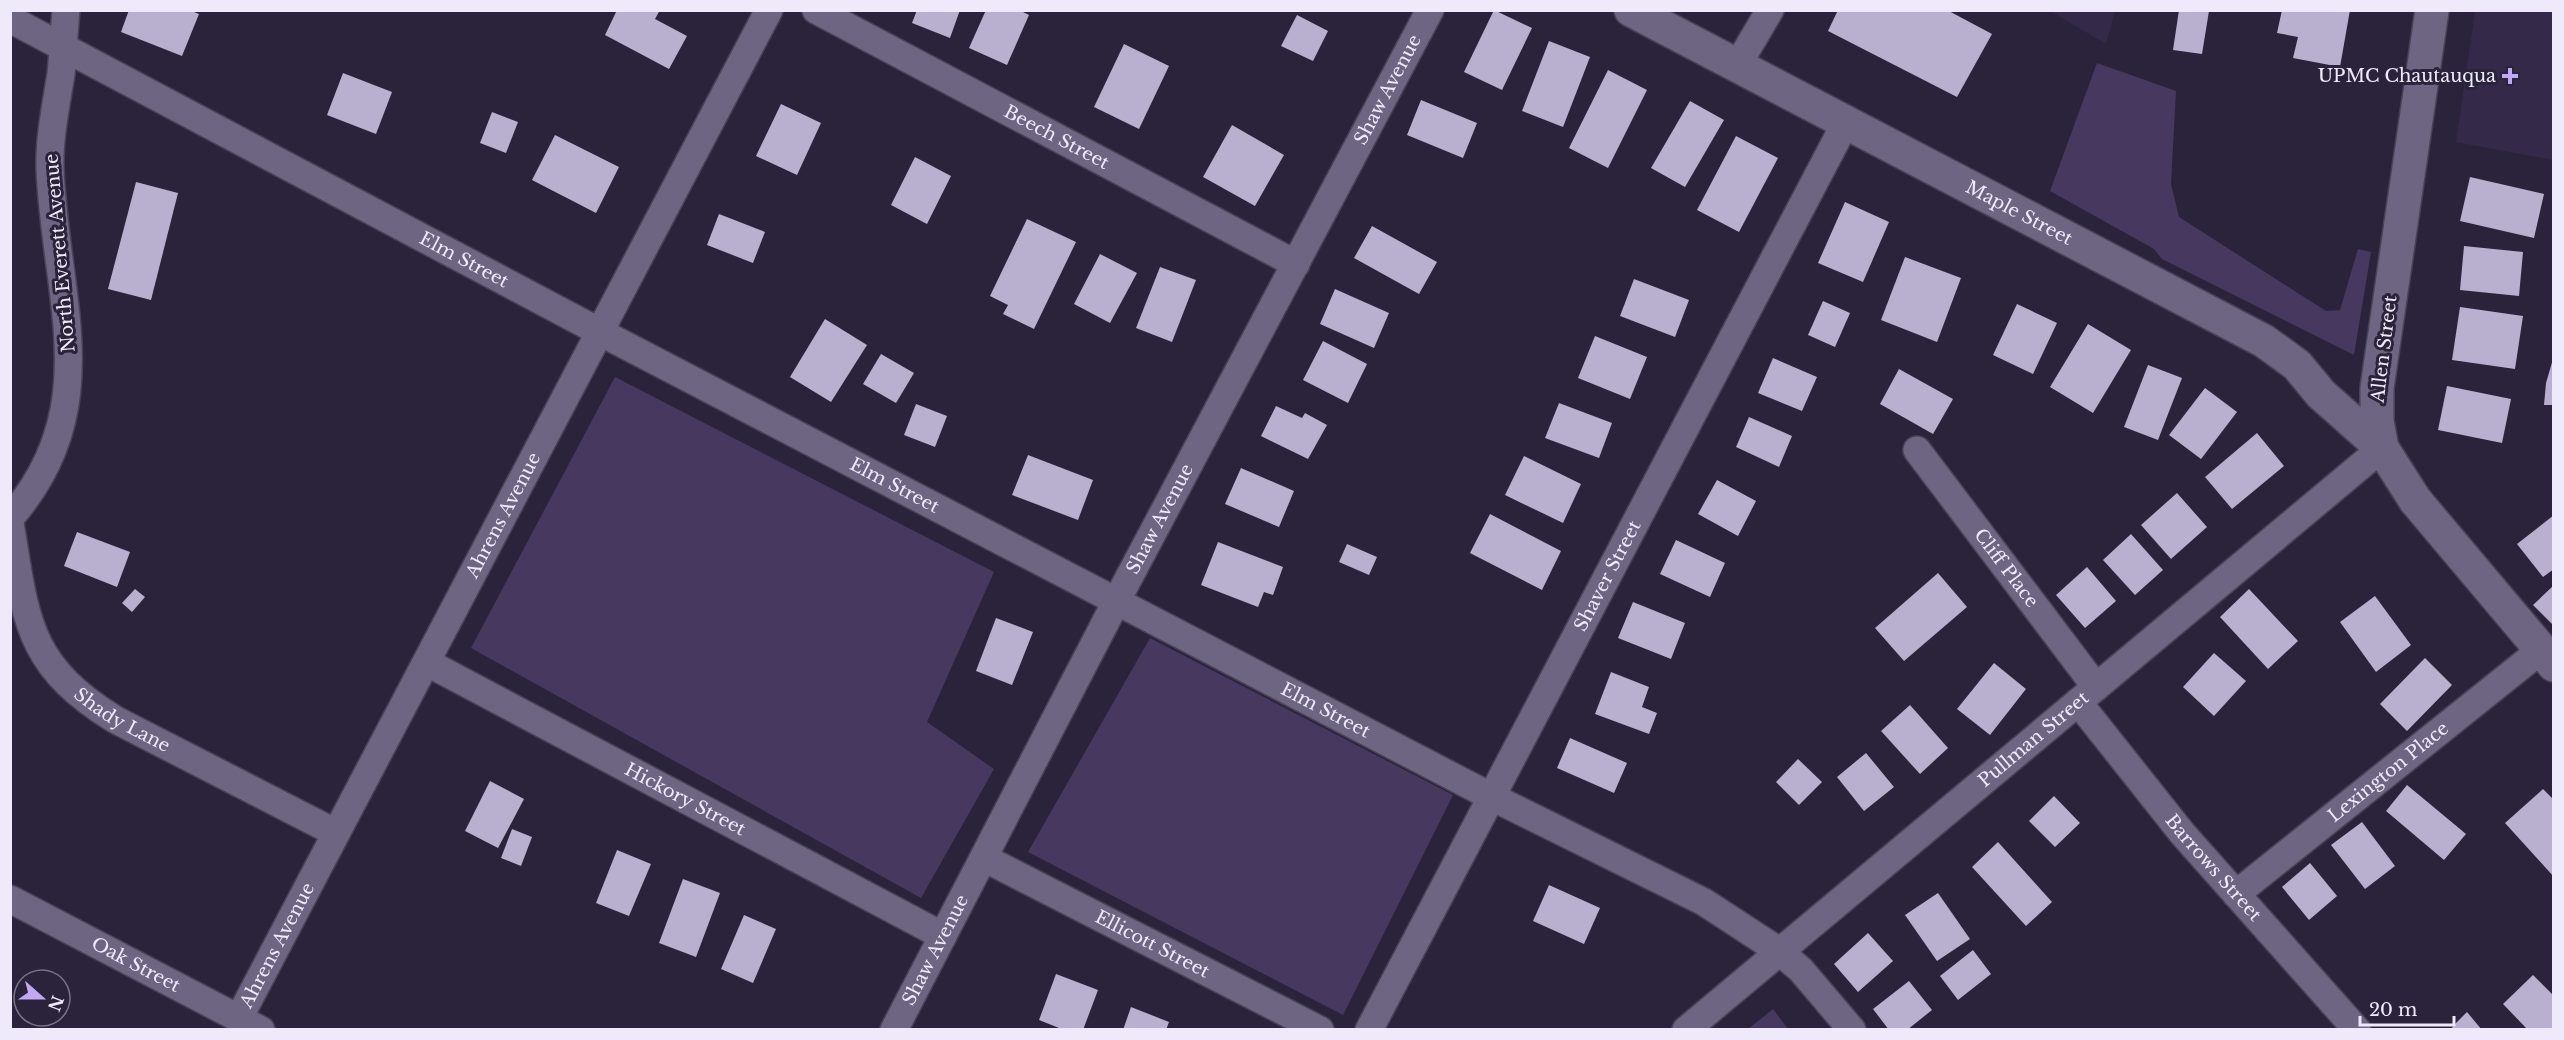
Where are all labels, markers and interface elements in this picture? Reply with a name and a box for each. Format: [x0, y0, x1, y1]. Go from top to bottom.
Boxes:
street label: Shaw Avenue [1350, 31, 1426, 149]
place label: UPMC Chautauqua [2318, 65, 2496, 87]
marker: UPMC Chautauqua [2501, 67, 2519, 85]
street label: Beech Street [1000, 100, 1113, 174]
street label: North Everett Avenue [40, 153, 80, 353]
street label: Maple Street [1962, 176, 2076, 250]
street label: Elm Street [416, 227, 513, 293]
street label: Allen Street [2366, 294, 2401, 405]
street label: Ahrens Avenue [461, 449, 545, 583]
street label: Elm Street [846, 453, 943, 518]
street label: Shaw Avenue [1122, 460, 1198, 578]
street label: Shaver Street [1569, 517, 1646, 635]
street label: Cliff Place [1969, 524, 2043, 612]
street label: Elm Street [1277, 678, 1374, 743]
street label: Shady Lane [69, 683, 174, 757]
street label: Pullman Street [1974, 687, 2093, 792]
street label: Lexington Place [2324, 717, 2453, 827]
street label: Hickory Street [621, 758, 749, 840]
street label: Barrows Street [2160, 810, 2266, 926]
street label: Ahrens Avenue [235, 879, 319, 1013]
street label: Shaw Avenue [898, 891, 973, 1009]
street label: Ellicott Street [1091, 906, 1213, 983]
street label: Oak Street [88, 932, 184, 997]
north arrow [12, 968, 72, 1028]
scale bar [2360, 989, 2454, 1027]
text: N [44, 993, 68, 1014]
text: 20 m [2369, 999, 2417, 1021]

